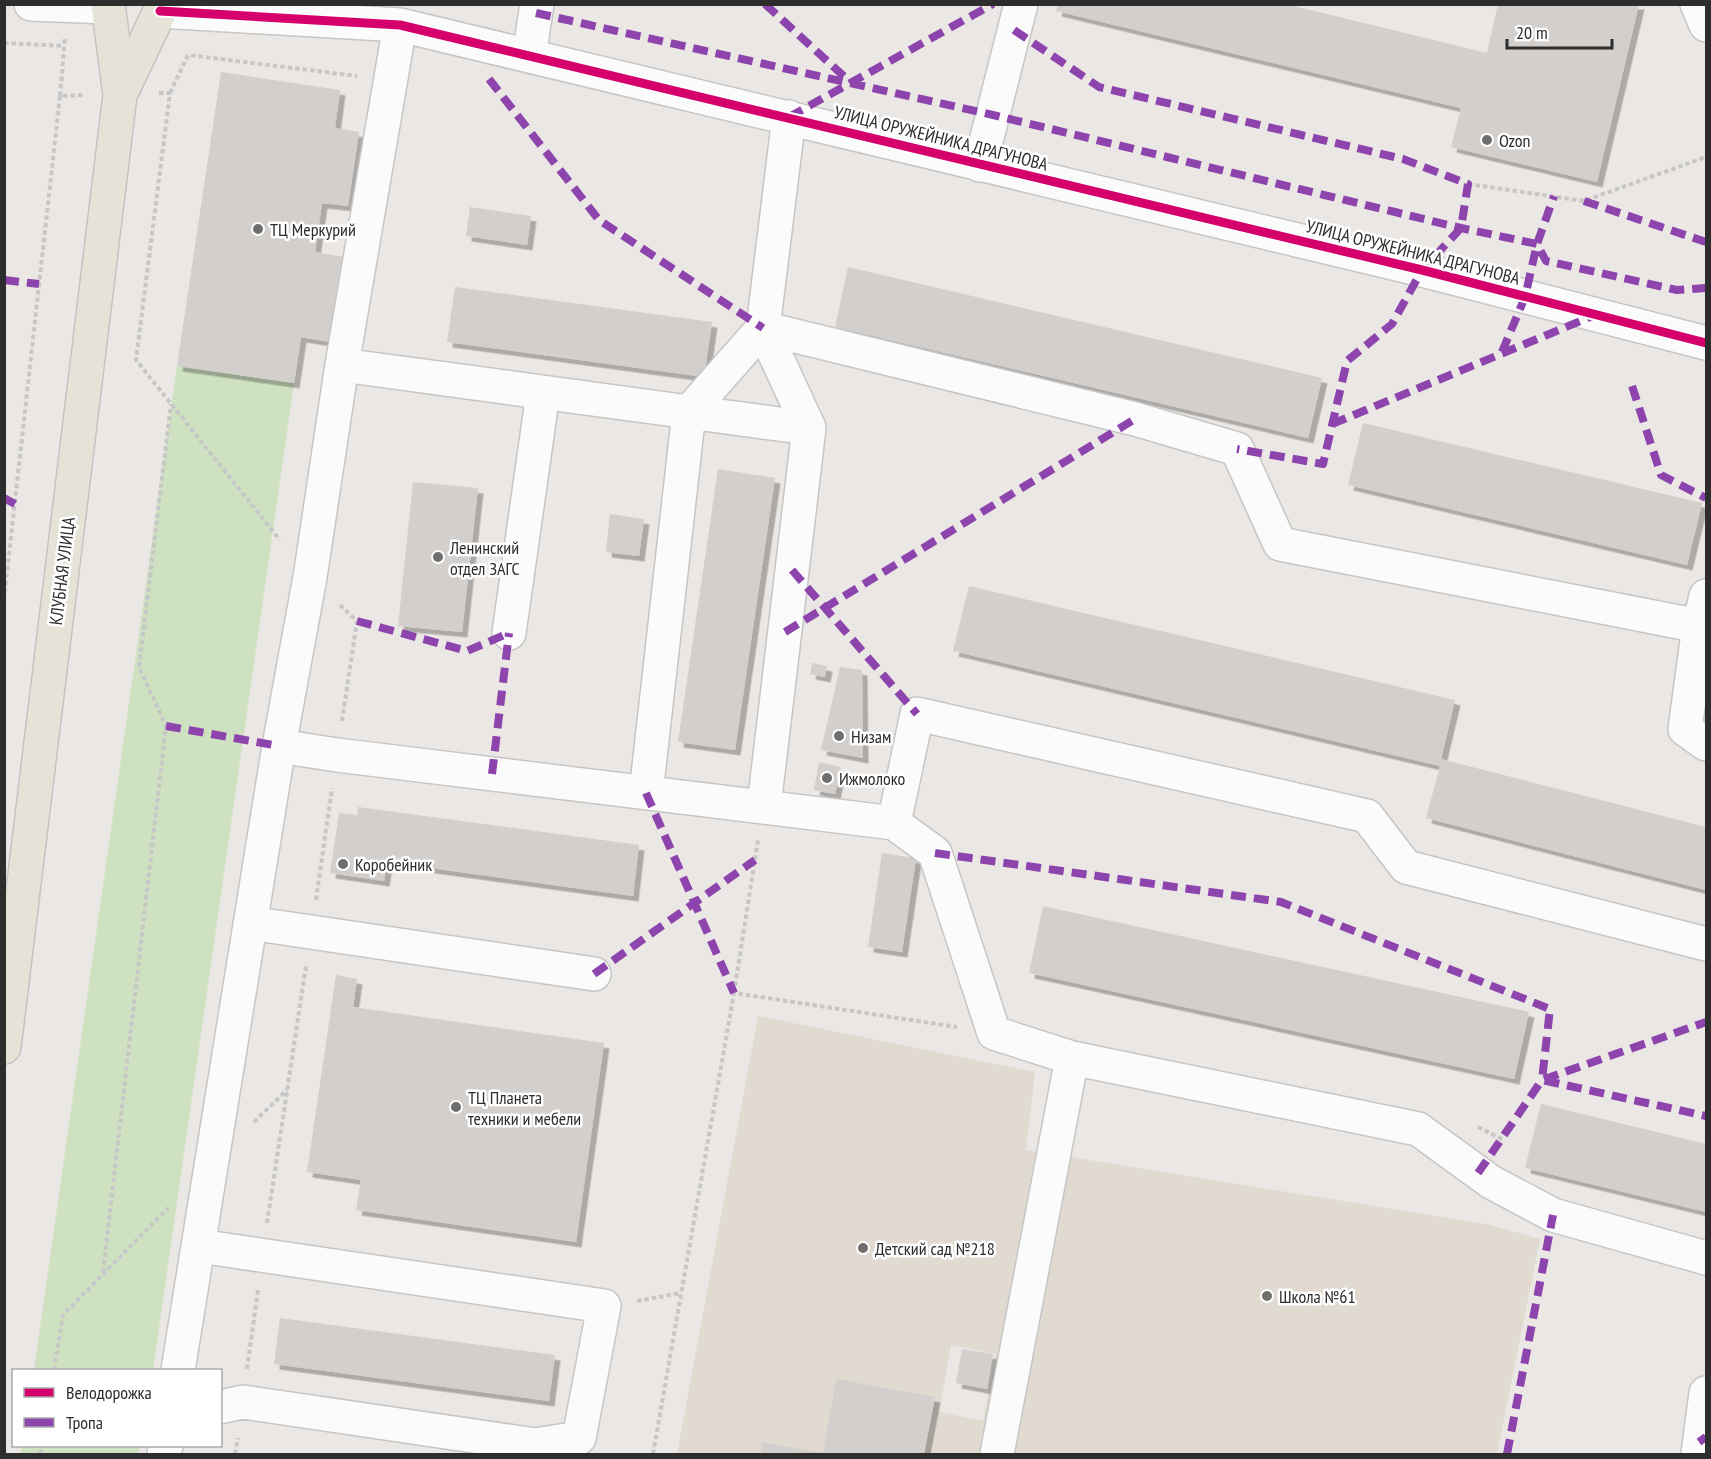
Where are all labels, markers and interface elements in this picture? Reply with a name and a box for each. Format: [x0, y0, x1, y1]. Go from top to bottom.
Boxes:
scale bar [1507, 12, 1612, 50]
text: 20 m [1516, 21, 1548, 44]
street label: УЛИЦА ОРУЖЕЙНИКА ДРАГУНОВА [832, 100, 1051, 176]
place label: Ozon [1499, 129, 1531, 152]
marker: Ozon [1480, 133, 1494, 147]
street label: УЛИЦА ОРУЖЕЙНИКА ДРАГУНОВА [1304, 214, 1523, 290]
place label: ТЦ Меркурий [270, 218, 356, 241]
marker: ТЦ Меркурий [251, 222, 265, 236]
street label: КЛУБНАЯ УЛИЦА [44, 515, 80, 626]
place label: Ленинский отдел ЗАГС [449, 536, 520, 580]
marker: Ленинский отдел ЗАГС [431, 550, 445, 564]
place label: Низам [851, 725, 891, 748]
marker: Низам [832, 729, 846, 743]
place label: Ижмолоко [839, 767, 906, 790]
marker: Ижмолоко [820, 771, 834, 785]
place label: Коробейник [355, 853, 432, 876]
marker: Коробейник [336, 857, 350, 871]
place label: ТЦ Планета техники и мебели [468, 1086, 581, 1130]
marker: ТЦ Планета техники и мебели [449, 1100, 463, 1114]
place label: Детский сад №218 [875, 1237, 995, 1260]
marker: Детский сад №218 [856, 1241, 870, 1255]
place label: Школа №61 [1279, 1285, 1356, 1308]
marker: Школа №61 [1260, 1289, 1274, 1303]
legend [12, 1369, 222, 1447]
text: Велодорожка [66, 1381, 152, 1404]
text: Тропа [66, 1411, 103, 1434]

